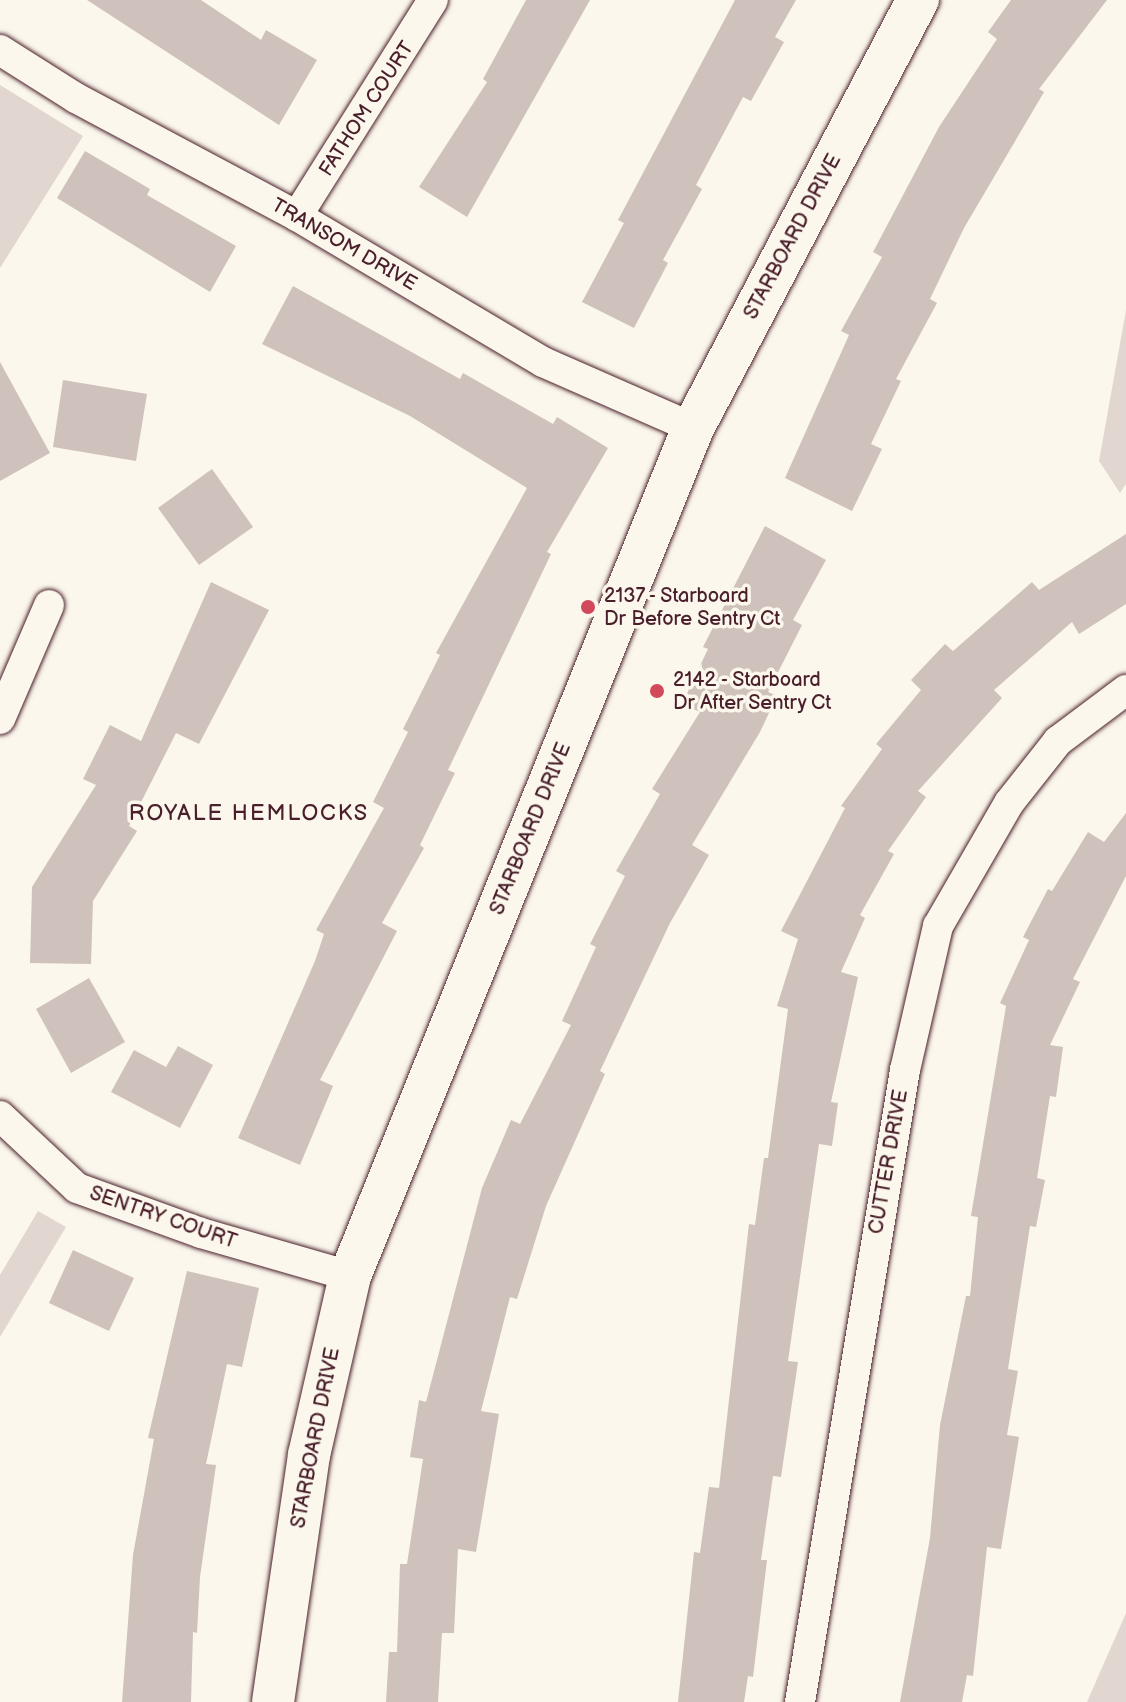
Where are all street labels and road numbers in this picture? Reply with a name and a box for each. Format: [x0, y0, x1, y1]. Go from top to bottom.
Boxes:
street label: FATHOM COURT [314, 37, 420, 181]
street label: STARBOARD DRIVE [739, 150, 847, 324]
street label: TRANSOM DRIVE [267, 194, 421, 296]
street label: STARBOARD DRIVE [486, 739, 576, 919]
street label: CUTTER DRIVE [864, 1088, 914, 1236]
street label: SENTRY COURT [86, 1182, 240, 1254]
street label: STARBOARD DRIVE [287, 1346, 345, 1530]

